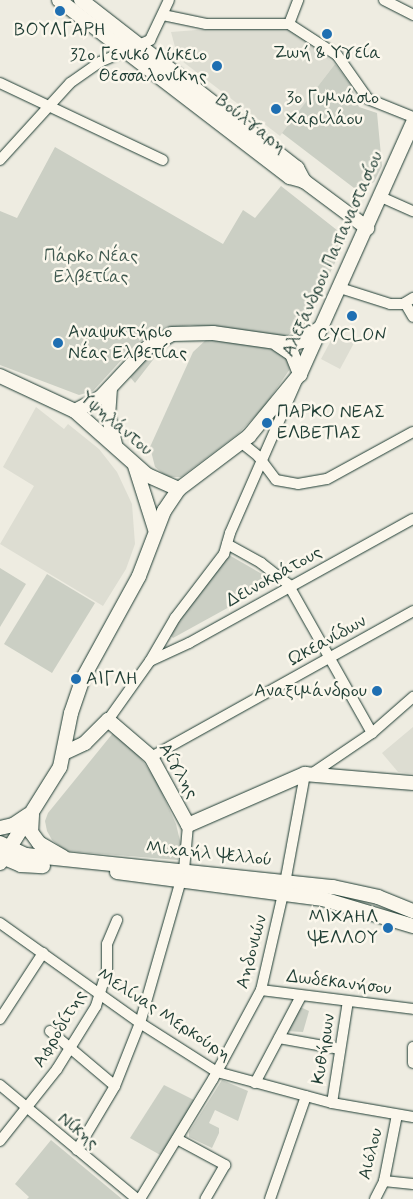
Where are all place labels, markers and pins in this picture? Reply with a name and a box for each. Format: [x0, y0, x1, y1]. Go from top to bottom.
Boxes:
marker: ΒΟΥΛΓΑΡΗ [54, 5, 66, 17]
place label: ΒΟΥΛΓΑΡΗ [14, 19, 106, 41]
marker: Ζωή & Υγεία [321, 28, 333, 40]
place label: Ζωή & Υγεία [273, 42, 381, 64]
place label: 32ο Γενικό Λύκειο Θεσσαλονίκης [70, 45, 207, 88]
marker: 32ο Γενικό Λύκειο Θεσσαλονίκης [211, 60, 223, 72]
place label: 3ο Γυμνάσιο Χαριλάου [286, 88, 379, 130]
marker: 3ο Γυμνάσιο Χαριλάου [270, 103, 282, 115]
marker: CYCLON [346, 310, 358, 322]
place label: Αναψυκτήριο Νέας Ελβετίας [68, 322, 187, 364]
place label: CYCLON [317, 324, 387, 346]
marker: Αναψυκτήριο Νέας Ελβετίας [52, 337, 64, 349]
place label: ΠΑΡΚΟ ΝΕΑΣ ΕΛΒΕΤΙΑΣ [277, 402, 385, 444]
marker: ΠΑΡΚΟ ΝΕΑΣ ΕΛΒΕΤΙΑΣ [261, 417, 273, 429]
place label: ΑΙΓΛΗ [86, 668, 138, 690]
marker: ΑΙΓΛΗ [70, 673, 82, 685]
place label: Αναξιμάνδρου [254, 680, 367, 702]
marker: Αναξιμάνδρου [371, 685, 383, 697]
place label: ΜΙΧΑΗΛ ΨΕΛΛΟΥ [308, 907, 378, 950]
marker: ΜΙΧΑΗΛ ΨΕΛΛΟΥ [382, 922, 394, 934]

